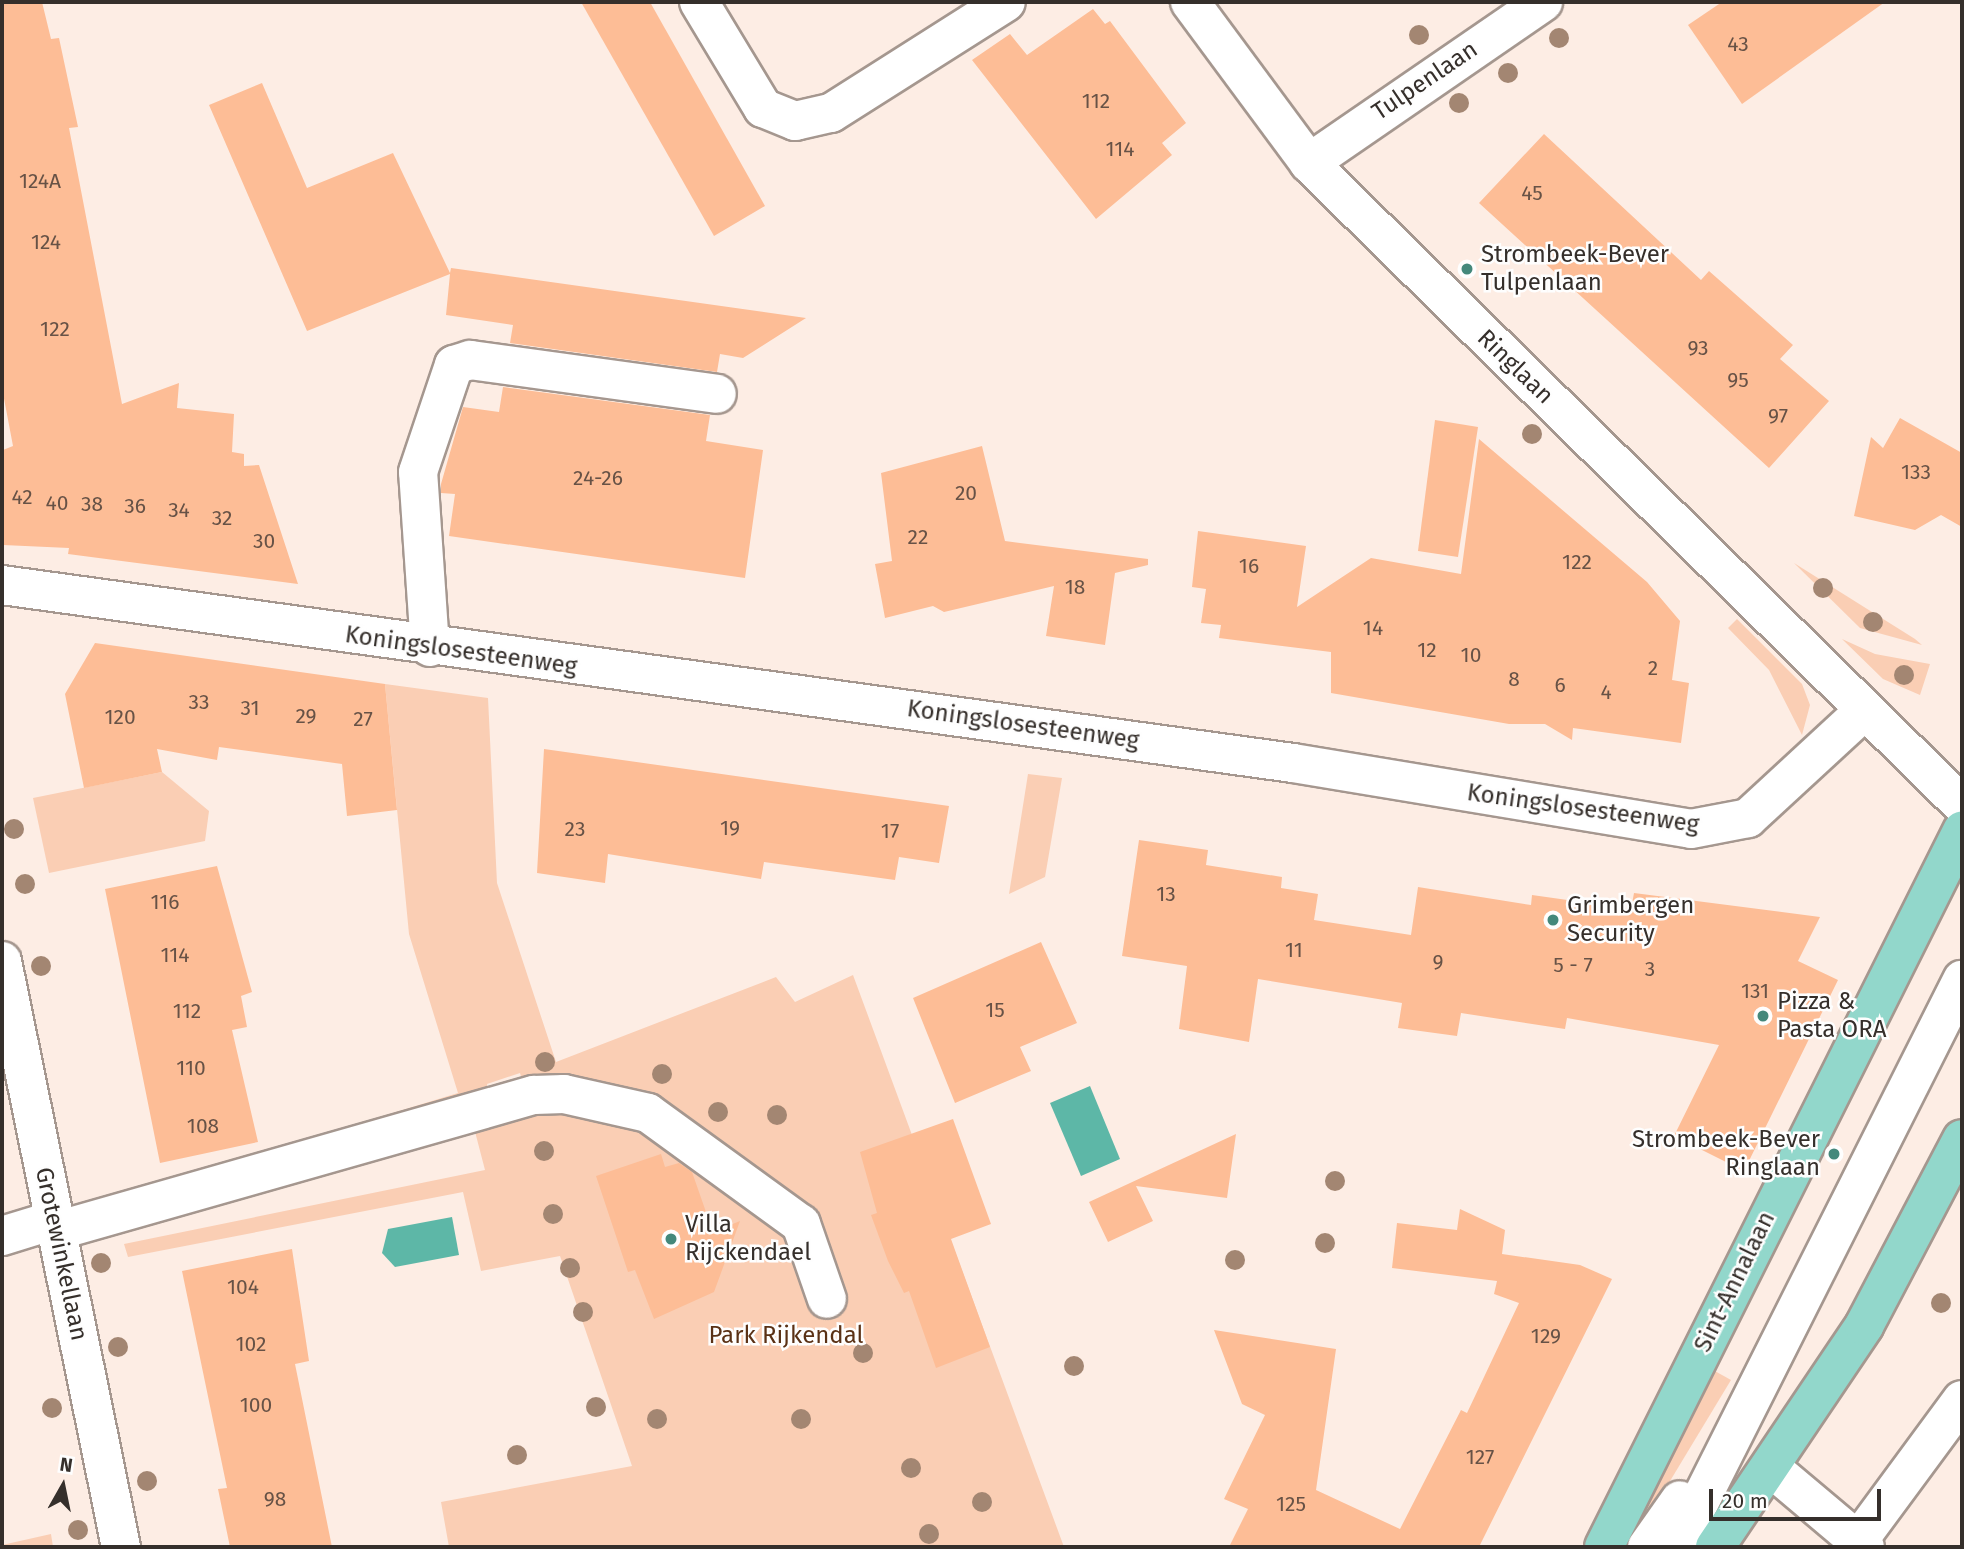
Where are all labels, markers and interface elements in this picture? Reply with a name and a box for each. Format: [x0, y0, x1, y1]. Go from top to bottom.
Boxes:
house number: 43 [1727, 31, 1749, 57]
street label: Tulpenlaan [1367, 35, 1483, 127]
house number: 112 [1082, 88, 1110, 114]
house number: 114 [1105, 136, 1135, 162]
house number: 124A [19, 168, 61, 194]
house number: 45 [1521, 180, 1543, 206]
house number: 124 [31, 229, 61, 255]
place label: Strombeek-Bever Tulpenlaan [1481, 241, 1669, 297]
marker: Strombeek-Bever Tulpenlaan [1459, 261, 1475, 277]
house number: 122 [40, 316, 70, 342]
street label: Ringlaan [1471, 324, 1559, 410]
house number: 93 [1687, 335, 1709, 361]
house number: 95 [1727, 367, 1749, 393]
house number: 97 [1768, 403, 1788, 429]
house number: 133 [1901, 459, 1931, 485]
house number: 24-26 [573, 465, 623, 491]
house number: 20 [955, 480, 977, 506]
house number: 42 [11, 484, 33, 510]
house number: 40 [46, 490, 68, 516]
house number: 38 [81, 491, 103, 517]
house number: 36 [124, 493, 146, 519]
house number: 34 [168, 497, 190, 523]
house number: 32 [212, 505, 232, 531]
house number: 22 [908, 524, 928, 550]
house number: 30 [253, 528, 275, 554]
house number: 122 [1562, 549, 1592, 575]
house number: 16 [1239, 553, 1259, 579]
house number: 18 [1065, 574, 1085, 600]
house number: 14 [1363, 615, 1383, 641]
street label: Koningslosesteenweg [343, 620, 579, 682]
house number: 12 [1417, 637, 1437, 663]
house number: 10 [1461, 642, 1481, 668]
house number: 2 [1648, 655, 1658, 681]
house number: 8 [1508, 666, 1520, 692]
house number: 6 [1554, 672, 1566, 698]
house number: 4 [1600, 679, 1612, 705]
house number: 33 [189, 689, 209, 715]
street label: Koningslosesteenweg [905, 694, 1141, 756]
house number: 31 [240, 695, 260, 721]
house number: 29 [295, 703, 317, 729]
house number: 120 [104, 704, 136, 730]
house number: 27 [353, 706, 373, 732]
street label: Koningslosesteenweg [1465, 778, 1701, 840]
house number: 19 [720, 815, 740, 841]
house number: 23 [565, 816, 585, 842]
house number: 17 [881, 818, 899, 844]
house number: 13 [1156, 881, 1176, 907]
house number: 116 [150, 889, 180, 915]
place label: Grimbergen Security [1567, 892, 1694, 948]
marker: Grimbergen Security [1545, 912, 1561, 928]
house number: 11 [1285, 937, 1303, 963]
house number: 114 [160, 942, 190, 968]
house number: 9 [1432, 949, 1444, 975]
house number: 5 - 7 [1553, 952, 1593, 978]
house number: 3 [1645, 956, 1655, 982]
house number: 131 [1741, 978, 1769, 1004]
place label: Pizza & Pasta ORA [1777, 988, 1886, 1044]
house number: 15 [985, 997, 1005, 1023]
house number: 112 [173, 998, 201, 1024]
marker: Pizza & Pasta ORA [1755, 1008, 1771, 1024]
house number: 110 [176, 1055, 206, 1081]
house number: 108 [187, 1113, 219, 1139]
place label: Strombeek-Bever Ringlaan [1632, 1126, 1820, 1182]
marker: Strombeek-Bever Ringlaan [1826, 1146, 1842, 1162]
street label: Grotewinkellaan [29, 1165, 93, 1343]
street label: Sint-Annalaan [1689, 1207, 1781, 1357]
place label: Villa Rijckendael [685, 1211, 811, 1267]
marker: Villa Rijckendael [663, 1231, 679, 1247]
house number: 104 [227, 1274, 259, 1300]
park label: Park Rijkendal [708, 1322, 864, 1350]
house number: 129 [1531, 1323, 1561, 1349]
house number: 102 [236, 1331, 266, 1357]
house number: 100 [240, 1392, 272, 1418]
house number: 127 [1466, 1444, 1494, 1470]
north arrow [28, 1451, 98, 1521]
text: N [58, 1452, 74, 1477]
scale bar [1712, 1476, 1884, 1520]
house number: 98 [264, 1486, 286, 1512]
text: 20 m [1722, 1488, 1768, 1514]
house number: 125 [1276, 1491, 1306, 1517]

